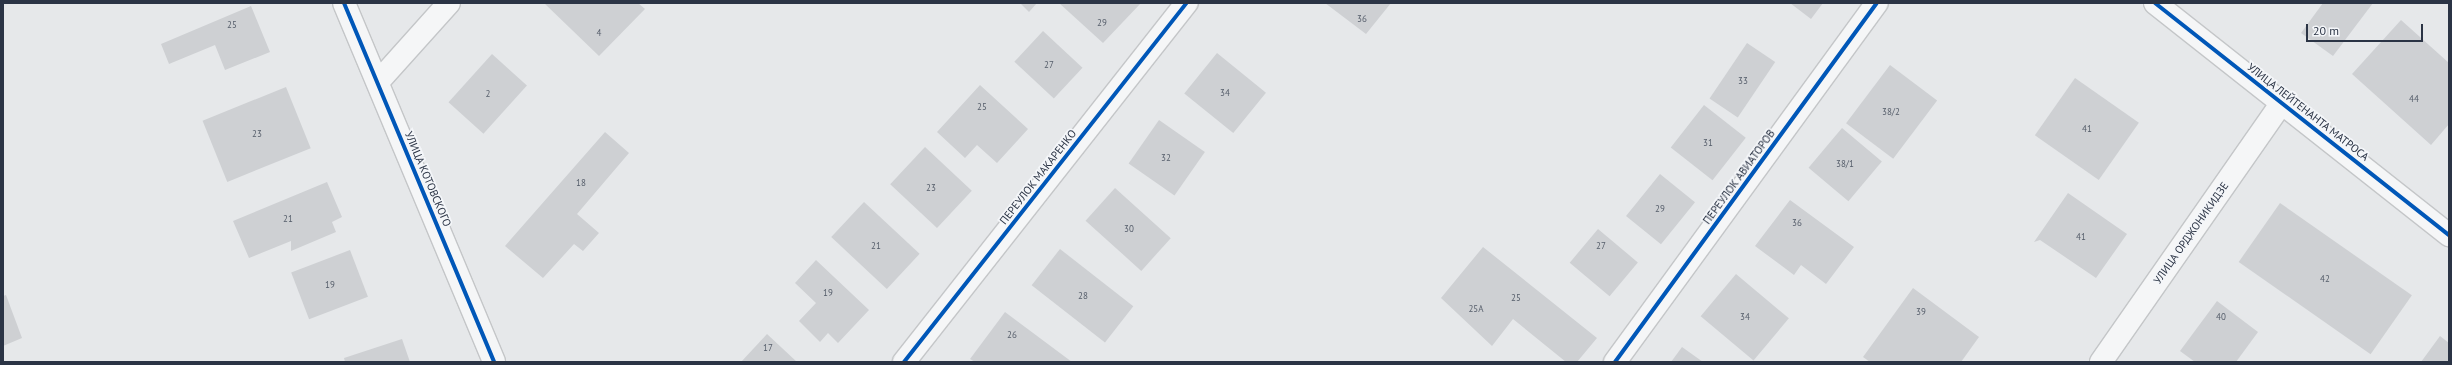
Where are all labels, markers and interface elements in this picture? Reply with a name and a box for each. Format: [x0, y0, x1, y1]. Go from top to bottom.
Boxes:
house number: 36 [1357, 14, 1367, 24]
scale bar [2308, 16, 2425, 42]
house number: 29 [1097, 18, 1107, 28]
house number: 25 [227, 20, 237, 30]
text: 20 m [2313, 23, 2339, 38]
house number: 4 [597, 28, 601, 38]
house number: 27 [1044, 60, 1054, 70]
street label: УЛИЦА ЛЕЙТЕНАНТА МАТРОСА [2244, 60, 2372, 164]
house number: 33 [1738, 76, 1748, 86]
house number: 34 [1220, 88, 1230, 98]
house number: 2 [486, 89, 490, 99]
house number: 44 [2409, 94, 2419, 104]
house number: 25 [977, 102, 987, 112]
house number: 38/2 [1882, 107, 1900, 117]
house number: 41 [2082, 124, 2092, 134]
street label: ПЕРЕУЛОК МАКАРЕНКО [997, 127, 1079, 227]
street label: ПЕРЕУЛОК АВИАТОРОВ [1700, 127, 1778, 227]
house number: 23 [252, 129, 262, 139]
street label: УЛИЦА КОТОВСКОГО [402, 129, 454, 229]
house number: 31 [1703, 138, 1713, 148]
house number: 32 [1161, 153, 1171, 163]
house number: 38/1 [1836, 159, 1854, 169]
house number: 18 [576, 178, 586, 188]
street label: УЛИЦА ОРДЖОНИКИДЗЕ [2151, 179, 2231, 287]
house number: 23 [926, 183, 936, 193]
house number: 29 [1655, 204, 1665, 214]
house number: 21 [283, 214, 293, 224]
house number: 36 [1792, 218, 1802, 228]
house number: 30 [1124, 224, 1134, 234]
house number: 41 [2076, 232, 2086, 242]
house number: 21 [871, 241, 881, 251]
house number: 27 [1596, 241, 1606, 251]
house number: 42 [2320, 274, 2330, 284]
house number: 19 [325, 280, 335, 290]
house number: 19 [823, 288, 833, 298]
house number: 28 [1078, 291, 1088, 301]
house number: 25 [1511, 293, 1521, 303]
house number: 25А [1468, 304, 1484, 314]
house number: 39 [1916, 307, 1926, 317]
house number: 34 [1740, 312, 1750, 322]
house number: 40 [2216, 312, 2226, 322]
house number: 26 [1007, 330, 1017, 340]
house number: 17 [763, 343, 773, 353]

